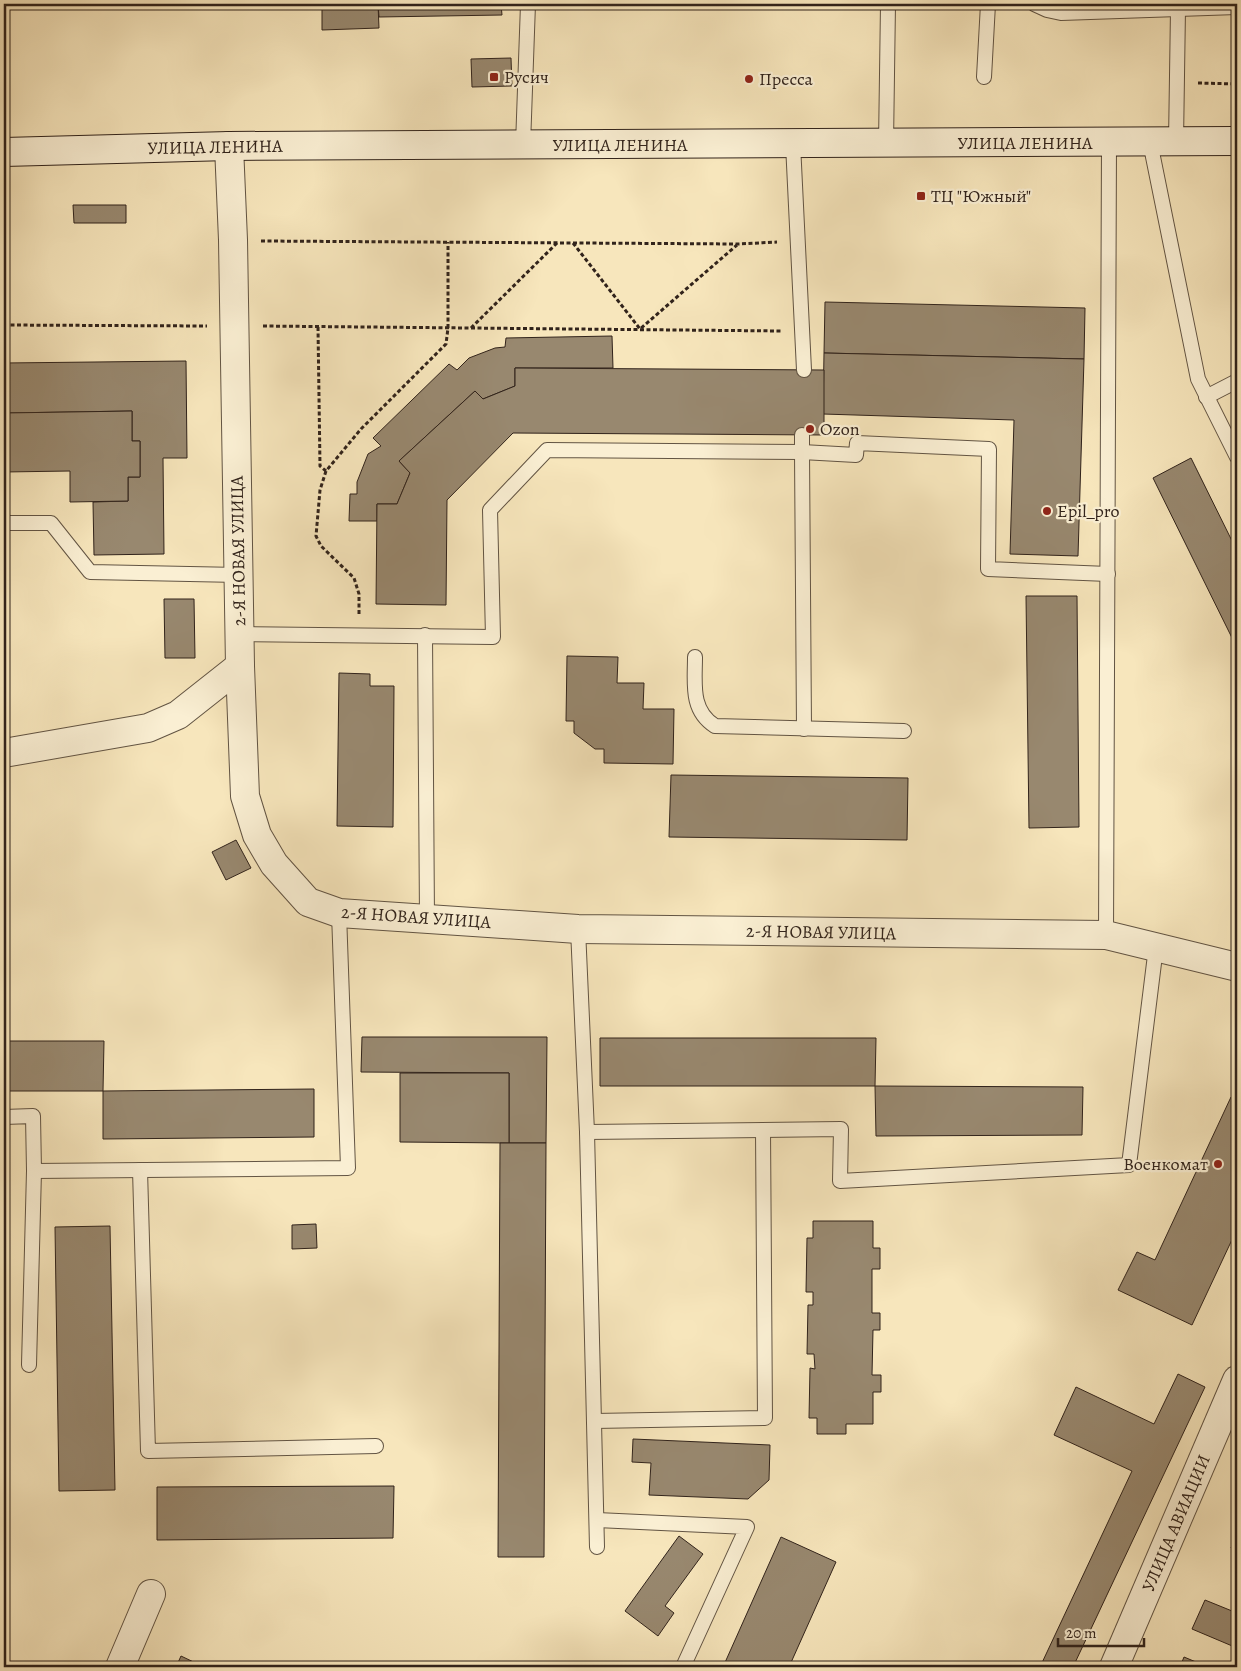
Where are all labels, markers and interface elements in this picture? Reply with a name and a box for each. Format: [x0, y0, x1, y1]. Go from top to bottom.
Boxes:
place label: Русич [504, 65, 549, 89]
place label: Пресса [759, 67, 814, 91]
marker: Русич [488, 71, 500, 83]
marker: Пресса [743, 73, 755, 85]
street label: УЛИЦА ЛЕНИНА [957, 131, 1093, 155]
street label: УЛИЦА ЛЕНИНА [552, 133, 688, 157]
street label: УЛИЦА ЛЕНИНА [147, 134, 283, 160]
place label: ТЦ "Южный" [931, 184, 1031, 208]
marker: ТЦ "Южный" [915, 190, 927, 202]
place label: Ozon [820, 417, 860, 441]
marker: Ozon [804, 423, 816, 435]
street label: 2-Я НОВАЯ УЛИЦА [225, 475, 251, 626]
place label: Epil_pro [1057, 499, 1120, 523]
marker: Epil_pro [1041, 505, 1053, 517]
street label: 2-Я НОВАЯ УЛИЦА [340, 900, 492, 934]
street label: 2-Я НОВАЯ УЛИЦА [746, 919, 897, 945]
place label: Военкомат [1123, 1152, 1208, 1176]
marker: Военкомат [1212, 1158, 1224, 1170]
street label: УЛИЦА АВИАЦИИ [1136, 1451, 1216, 1595]
scale bar [1058, 1616, 1145, 1648]
text: 20 m [1066, 1623, 1097, 1643]

